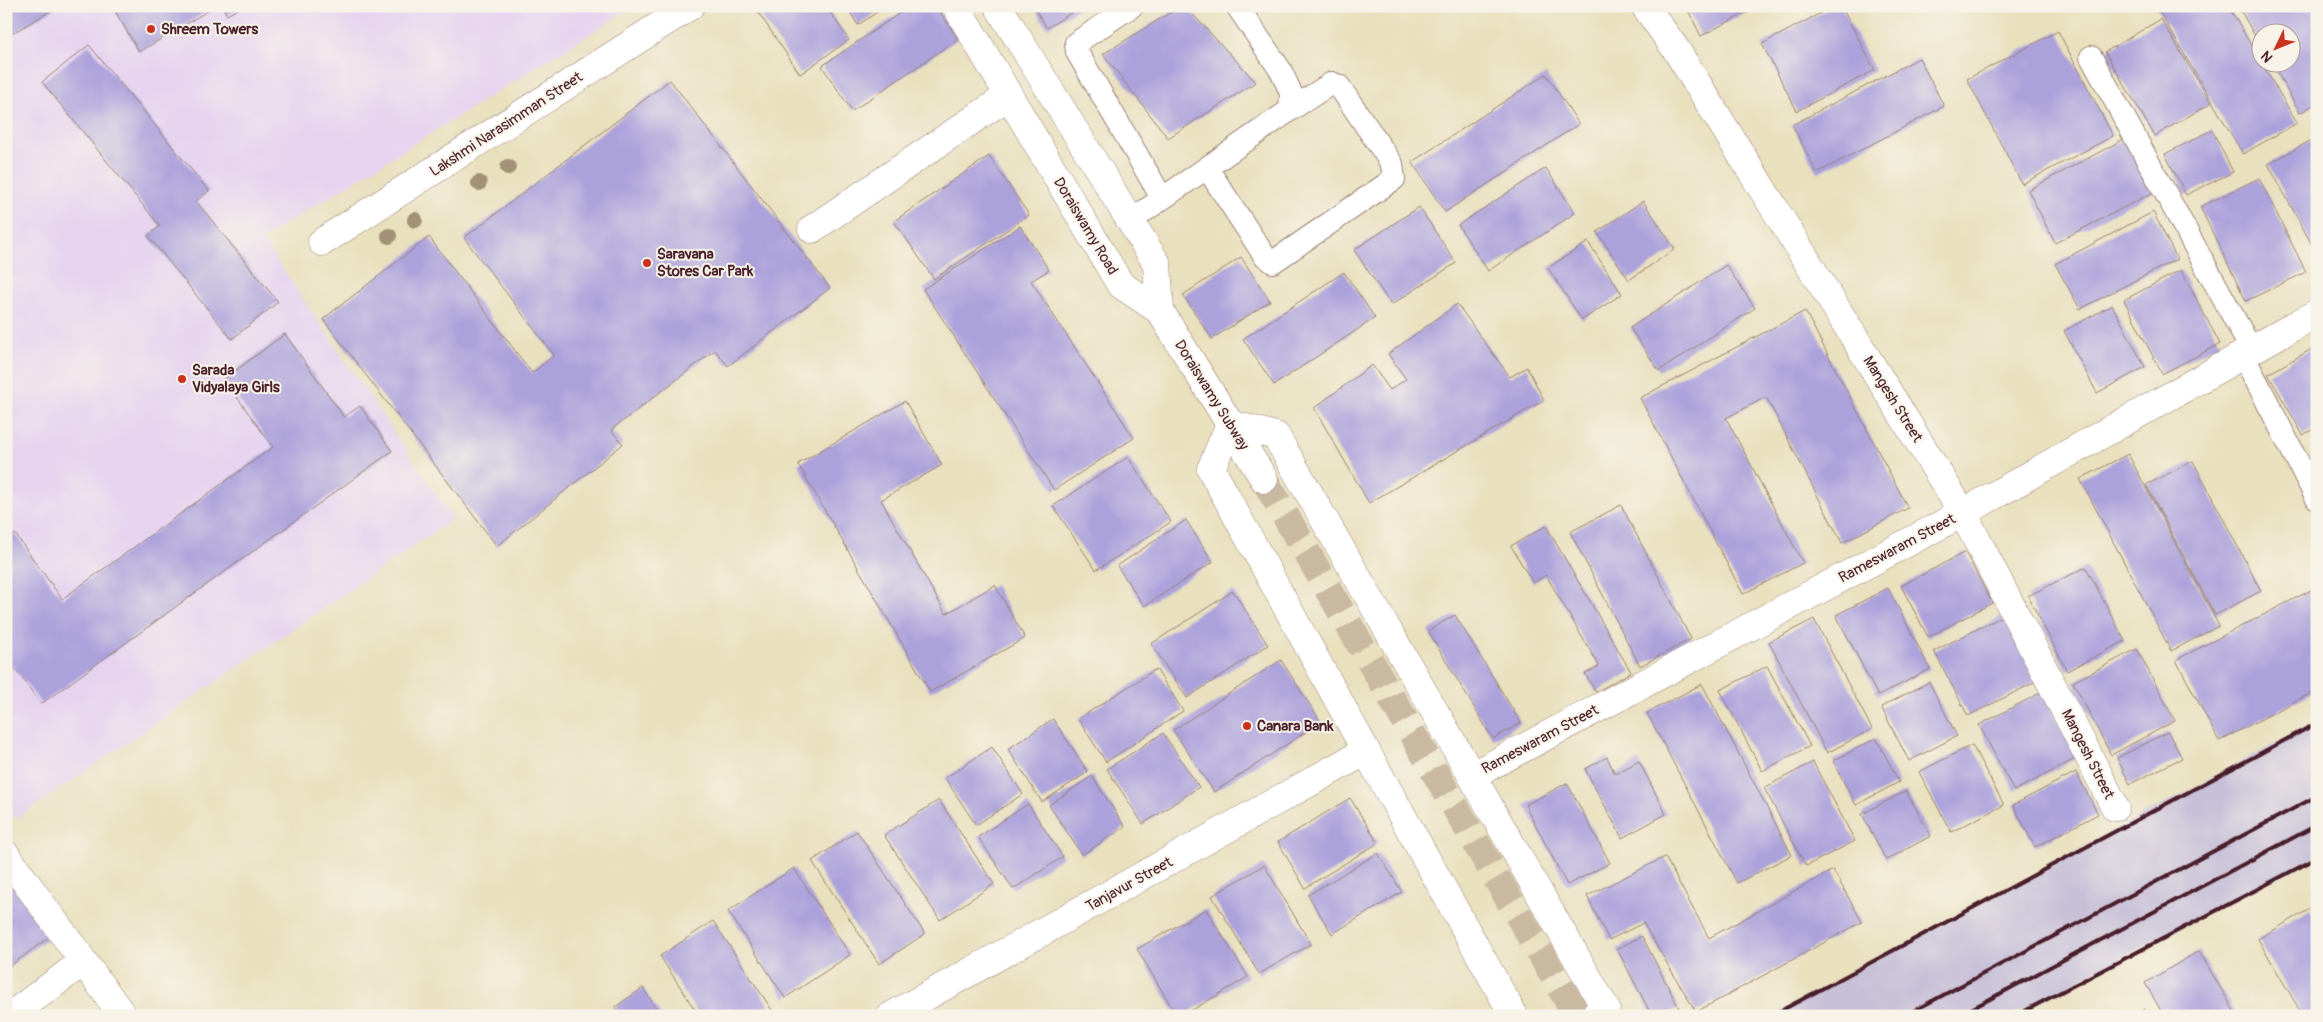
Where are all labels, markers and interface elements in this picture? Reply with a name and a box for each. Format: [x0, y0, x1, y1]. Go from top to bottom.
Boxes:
place label: Shreem Towers [161, 20, 258, 39]
north arrow [2250, 22, 2300, 72]
marker: Shreem Towers [145, 23, 157, 35]
text: N [2257, 47, 2276, 66]
street label: Lakshmi Narasimman Street [426, 67, 587, 181]
street label: Doraiswamy Road [1049, 174, 1122, 278]
place label: Saravana Stores Car Park [657, 245, 754, 281]
marker: Saravana Stores Car Park [641, 257, 653, 269]
street label: Doraiswamy Subway [1170, 337, 1253, 454]
street label: Mangesh Street [1858, 352, 1927, 447]
place label: Sarada Vidyalaya Girls [192, 361, 280, 397]
marker: Sarada Vidyalaya Girls [176, 373, 188, 385]
street label: Rameswaram Street [1835, 509, 1960, 587]
street label: Rameswaram Street [1478, 700, 1603, 778]
street label: Mangesh Street [2057, 706, 2119, 803]
place label: Canara Bank [1257, 717, 1334, 736]
marker: Canara Bank [1241, 720, 1253, 732]
street label: Tanjavur Street [1082, 852, 1177, 916]

